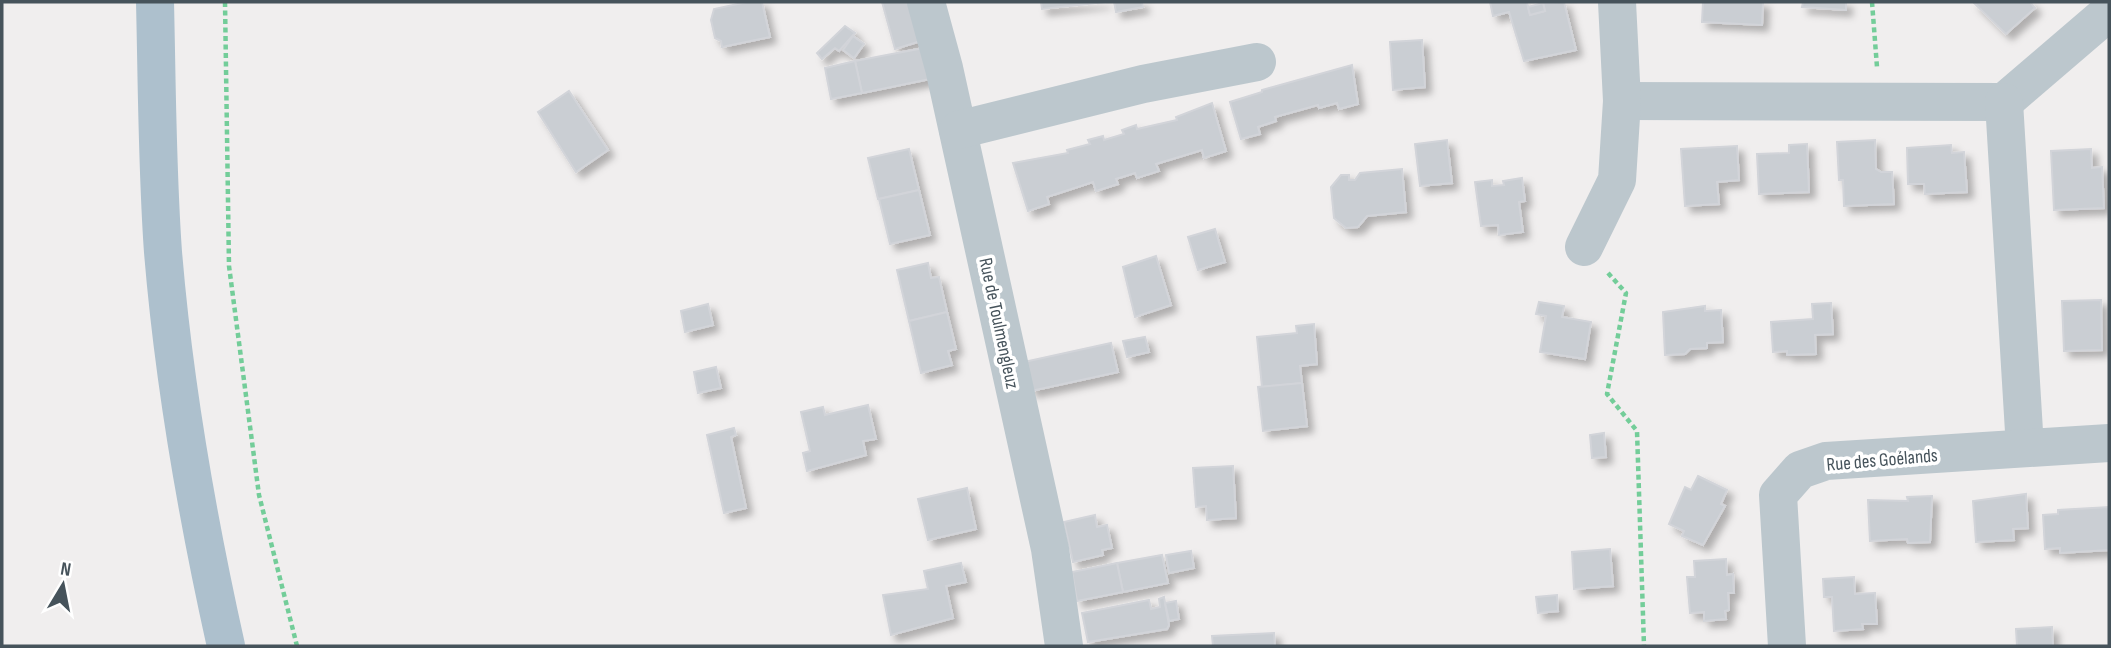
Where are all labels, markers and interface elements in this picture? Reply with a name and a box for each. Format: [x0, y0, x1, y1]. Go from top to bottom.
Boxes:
street label: Rue de Toulmengleuz [973, 256, 1024, 391]
street label: Rue des Goélands [1826, 444, 1939, 477]
north arrow [28, 550, 98, 620]
text: N [59, 558, 73, 582]

